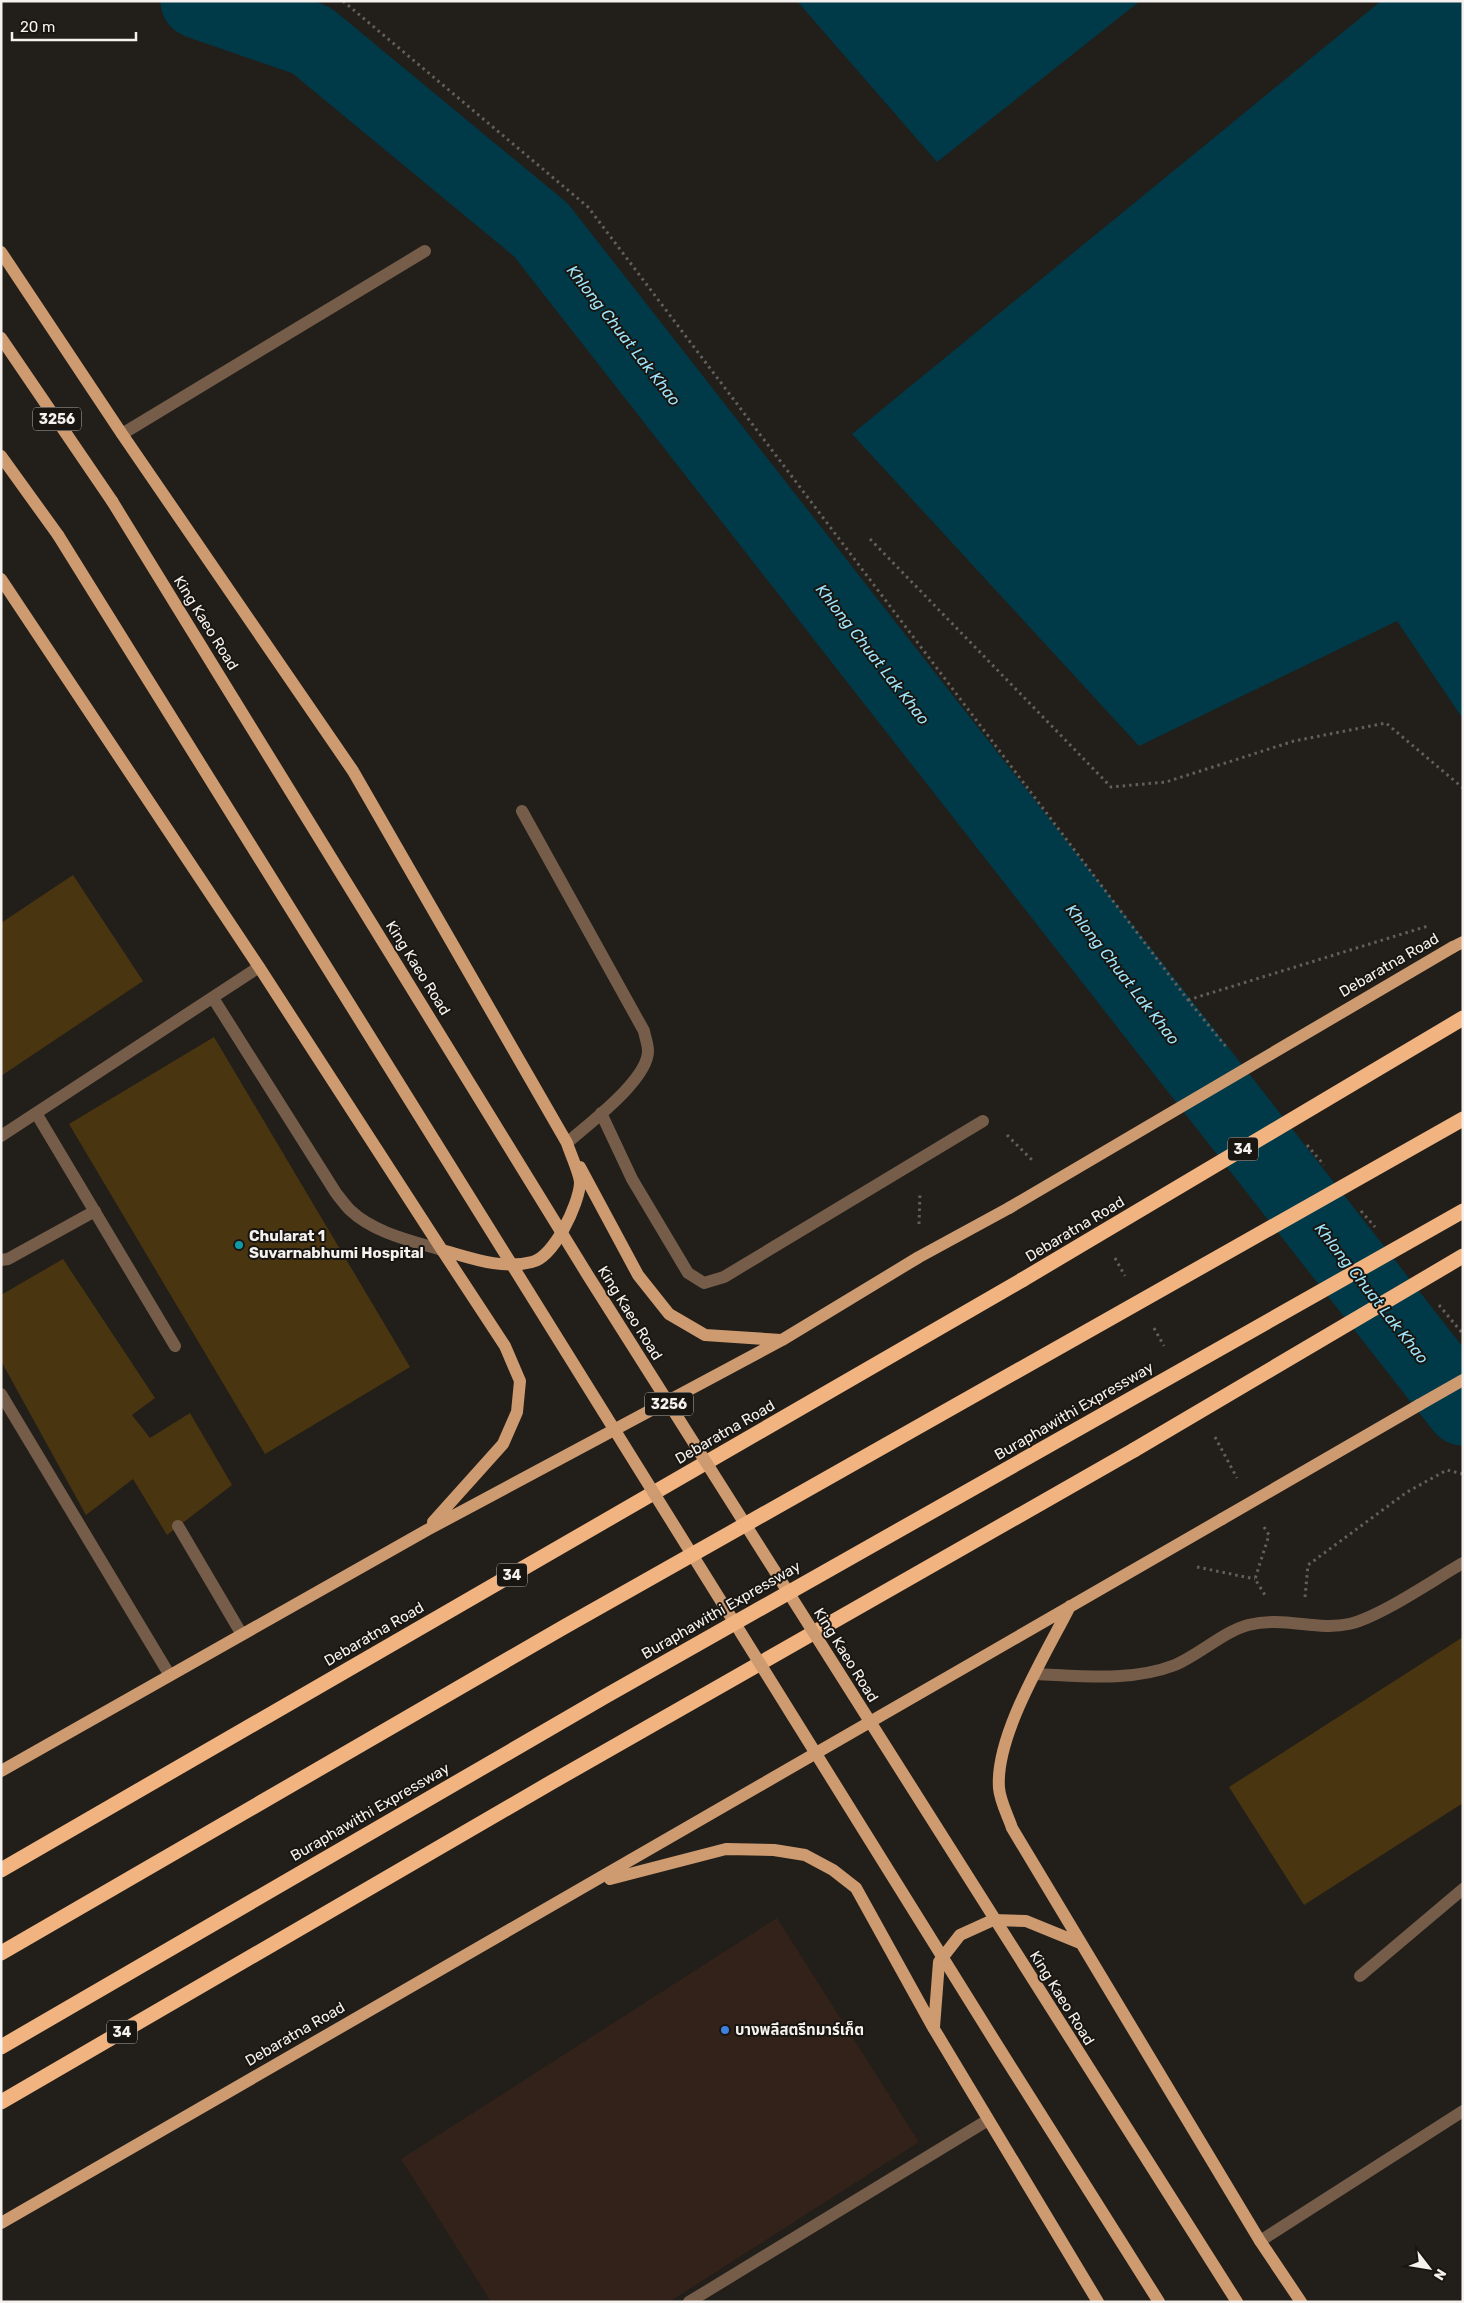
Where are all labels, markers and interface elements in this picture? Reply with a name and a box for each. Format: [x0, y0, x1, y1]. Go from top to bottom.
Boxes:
scale bar [12, 10, 136, 42]
text: 20 m [20, 18, 55, 36]
water label: Khlong Chuat Lak Khao [563, 261, 684, 409]
road number: 3256 [33, 408, 81, 430]
street label: King Kaeo Road [170, 573, 242, 673]
water label: Khlong Chuat Lak Khao [812, 580, 933, 728]
water label: Khlong Chuat Lak Khao [1062, 900, 1183, 1048]
street label: King Kaeo Road [382, 918, 454, 1018]
street label: Debaratna Road [1336, 929, 1442, 1001]
road number: 34 [1228, 1138, 1258, 1160]
street label: Debaratna Road [1022, 1192, 1128, 1266]
water label: Khlong Chuat Lak Khao [1311, 1219, 1432, 1367]
place label: Chularat 1 Suvarnabhumi Hospital [249, 1227, 424, 1262]
marker: Chularat 1 Suvarnabhumi Hospital [233, 1239, 245, 1251]
street label: King Kaeo Road [594, 1263, 666, 1363]
street label: Buraphawithi Expressway [991, 1358, 1157, 1464]
road number: 3256 [645, 1392, 693, 1416]
street label: Debaratna Road [672, 1396, 778, 1468]
street label: Buraphawithi Expressway [638, 1557, 804, 1663]
road number: 34 [497, 1564, 527, 1586]
street label: Debaratna Road [321, 1598, 427, 1670]
street label: King Kaeo Road [810, 1605, 882, 1705]
street label: Buraphawithi Expressway [287, 1759, 453, 1865]
street label: King Kaeo Road [1026, 1948, 1098, 2048]
street label: Debaratna Road [242, 1998, 348, 2070]
road number: 34 [107, 2020, 137, 2044]
place label: บางพลีสตรีทมาร์เก็ต [735, 2021, 864, 2039]
marker: บางพลีสตรีทมาร์เก็ต [719, 2024, 731, 2036]
north arrow [1404, 2243, 1454, 2293]
text: N [1430, 2266, 1450, 2283]

